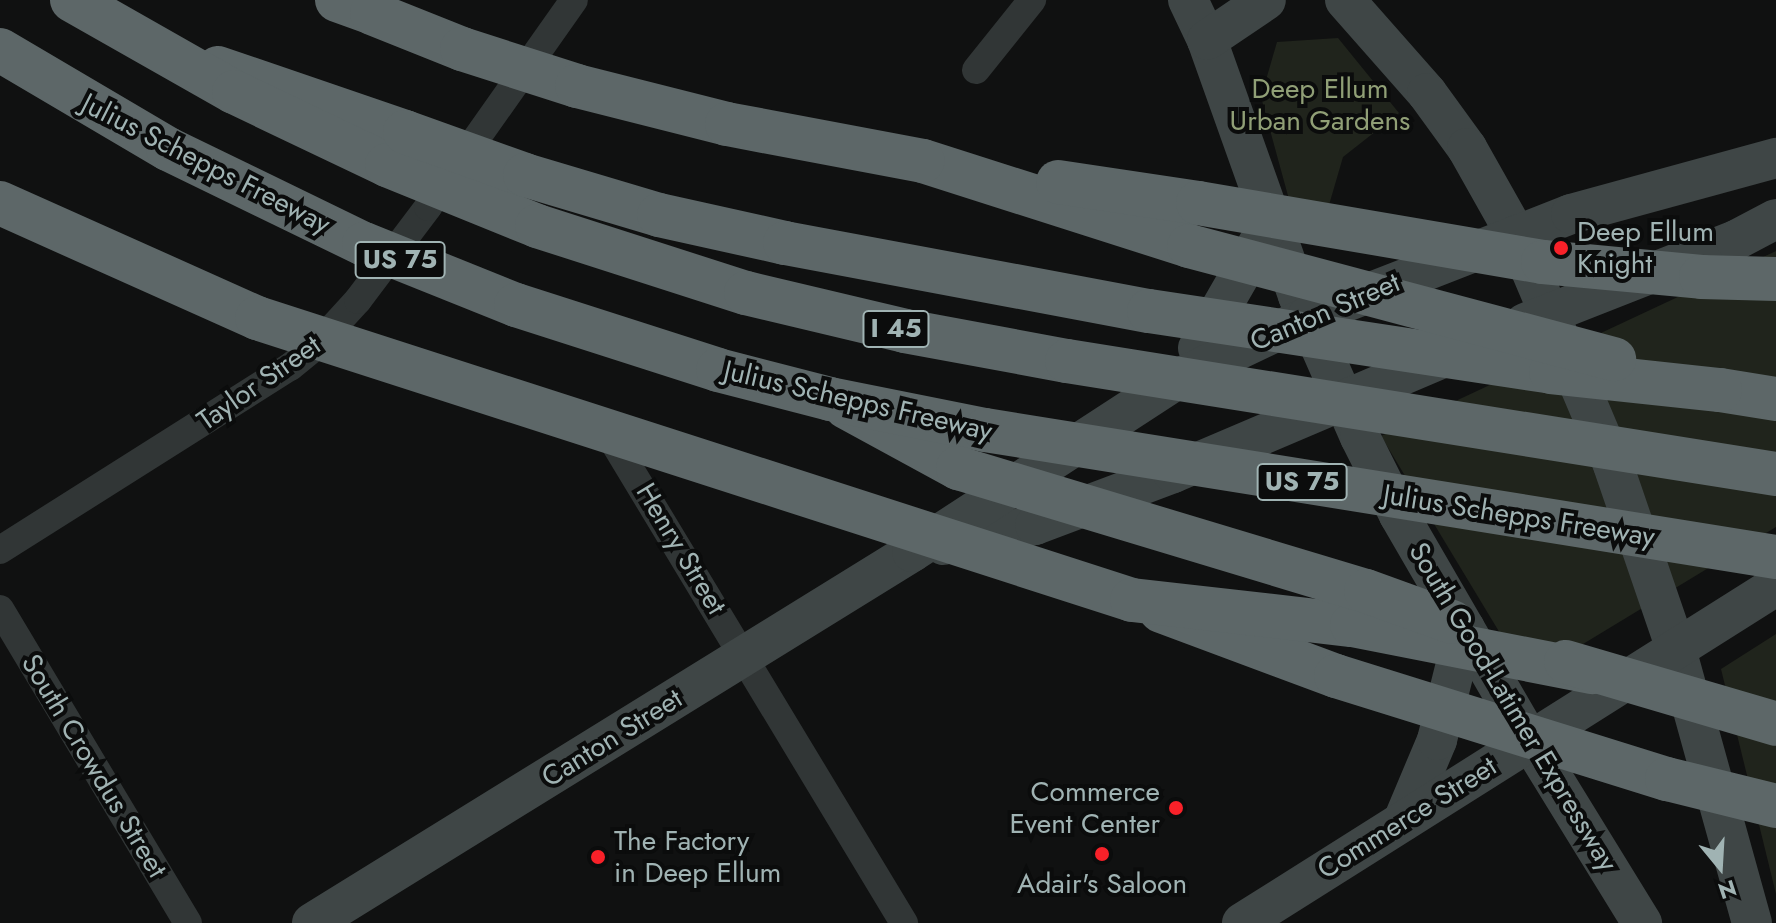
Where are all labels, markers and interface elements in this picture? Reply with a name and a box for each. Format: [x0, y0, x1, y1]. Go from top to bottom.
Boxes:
park label: Deep Ellum Urban Gardens [1230, 72, 1410, 138]
street label: Julius Schepps Freeway [76, 87, 336, 241]
place label: Deep Ellum Knight [1577, 215, 1714, 281]
road number: US 75 [354, 238, 446, 282]
marker: Deep Ellum Knight [1552, 239, 1570, 257]
street label: Canton Street [1245, 265, 1405, 359]
road number: I 45 [862, 307, 930, 351]
street label: Taylor Street [191, 328, 327, 438]
street label: Julius Schepps Freeway [720, 354, 996, 448]
road number: US 75 [1256, 460, 1348, 504]
street label: Henry Street [629, 477, 733, 621]
street label: Julius Schepps Freeway [1381, 478, 1657, 554]
street label: South Good-Latimer Expressway [1401, 537, 1625, 877]
street label: South Crowdus Street [14, 648, 174, 884]
street label: Canton Street [536, 682, 688, 794]
street label: Commerce Street [1311, 749, 1503, 887]
place label: Commerce Event Center [1009, 775, 1160, 841]
marker: Commerce Event Center [1167, 799, 1185, 817]
place label: The Factory in Deep Ellum [614, 824, 781, 890]
north arrow [1680, 827, 1760, 907]
marker: Adair's Saloon [1093, 845, 1111, 863]
marker: The Factory in Deep Ellum [589, 848, 607, 866]
place label: Adair's Saloon [1017, 867, 1187, 901]
text: N [1714, 872, 1741, 908]

